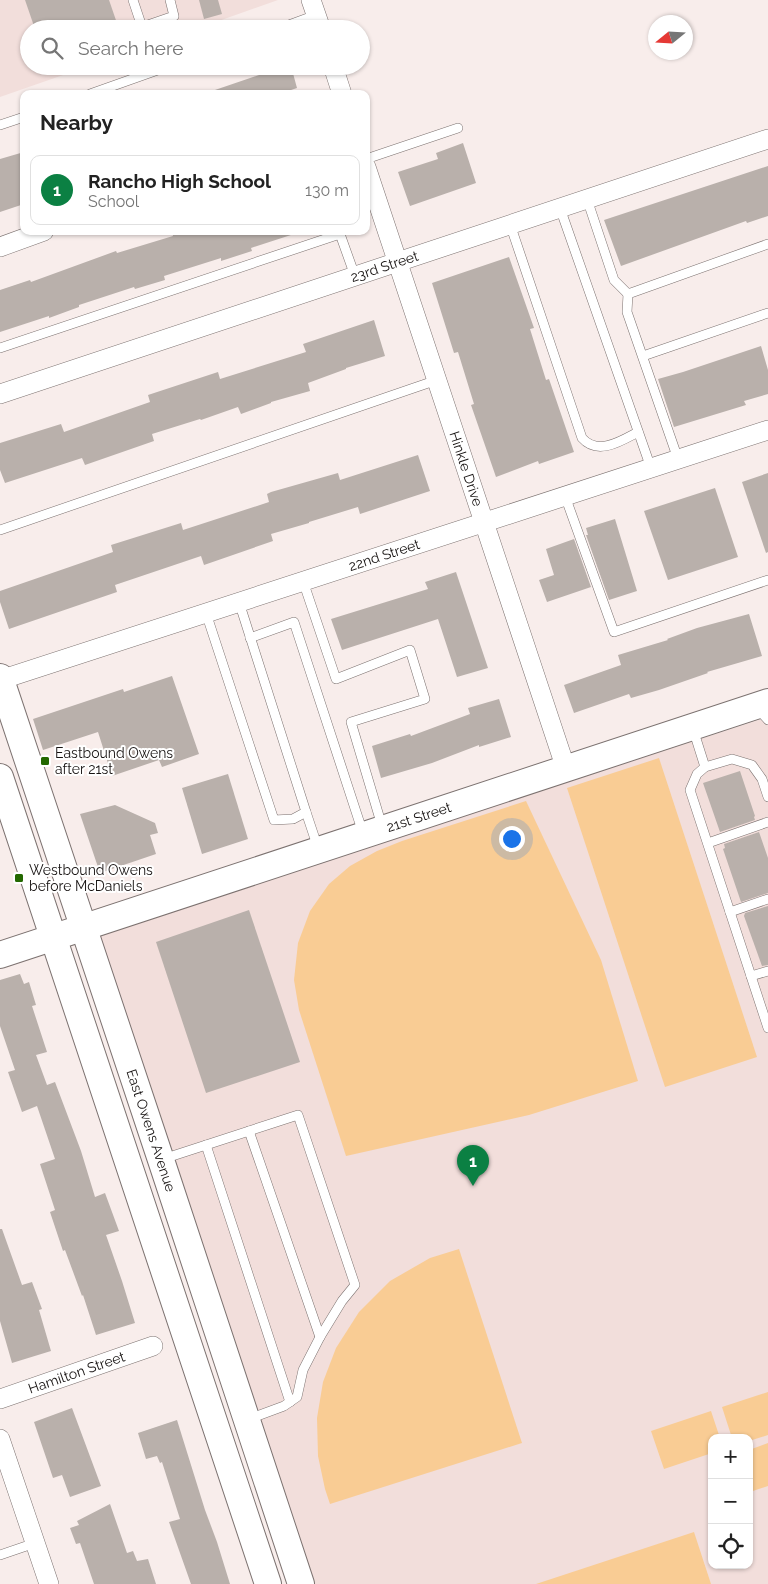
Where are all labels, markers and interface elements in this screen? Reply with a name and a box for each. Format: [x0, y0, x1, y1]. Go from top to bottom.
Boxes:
north arrow [648, 15, 693, 60]
search box [20, 20, 370, 75]
icon: search [38, 34, 66, 62]
text: Search here [78, 37, 184, 59]
text: Nearby [40, 110, 113, 135]
text: Rancho High School [88, 170, 271, 192]
text: 1 [53, 181, 61, 200]
text: 130 m [305, 181, 349, 200]
text: School [88, 192, 139, 211]
street label: 23rd Street [348, 248, 421, 285]
street label: Hinkle Drive [446, 429, 486, 508]
street label: 22nd Street [347, 536, 422, 574]
place label: Eastbound Owens after 21st [55, 745, 173, 777]
marker: Eastbound Owens after 21st [39, 755, 51, 767]
street label: 21st Street [384, 799, 454, 835]
your location [499, 826, 525, 852]
place label: Westbound Owens before McDaniels [29, 862, 153, 894]
marker: Westbound Owens before McDaniels [13, 872, 25, 884]
street label: East Owens Avenue [123, 1067, 179, 1194]
pin: 1 [457, 1145, 489, 1186]
street label: Hamilton Street [26, 1348, 127, 1397]
map controls [708, 1434, 753, 1569]
button: + [708, 1434, 753, 1479]
button: − [708, 1479, 753, 1524]
button: locate [708, 1524, 753, 1569]

